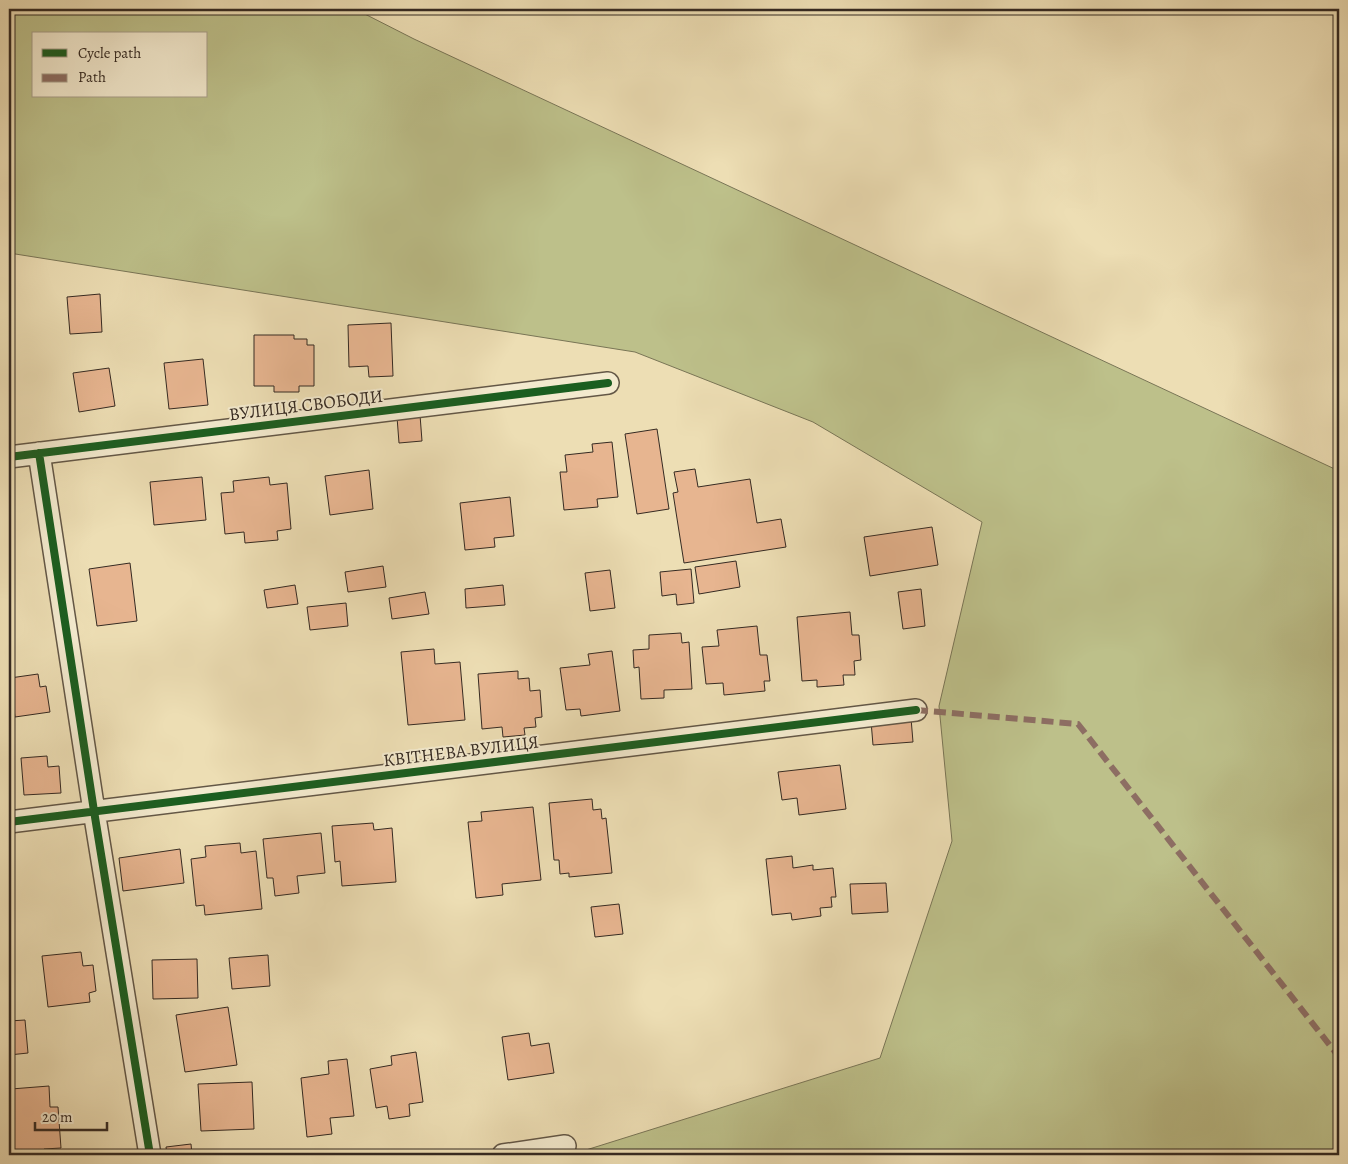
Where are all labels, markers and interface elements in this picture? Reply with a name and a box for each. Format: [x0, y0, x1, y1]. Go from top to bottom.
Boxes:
legend [32, 32, 208, 98]
text: Cycle path [78, 43, 141, 63]
text: Path [78, 67, 106, 87]
street label: ВУЛИЦЯ СВОБОДИ [227, 384, 385, 426]
street label: КВІТНЕВА ВУЛИЦЯ [382, 730, 540, 772]
scale bar [35, 1099, 108, 1131]
text: 20 m [42, 1107, 73, 1127]

